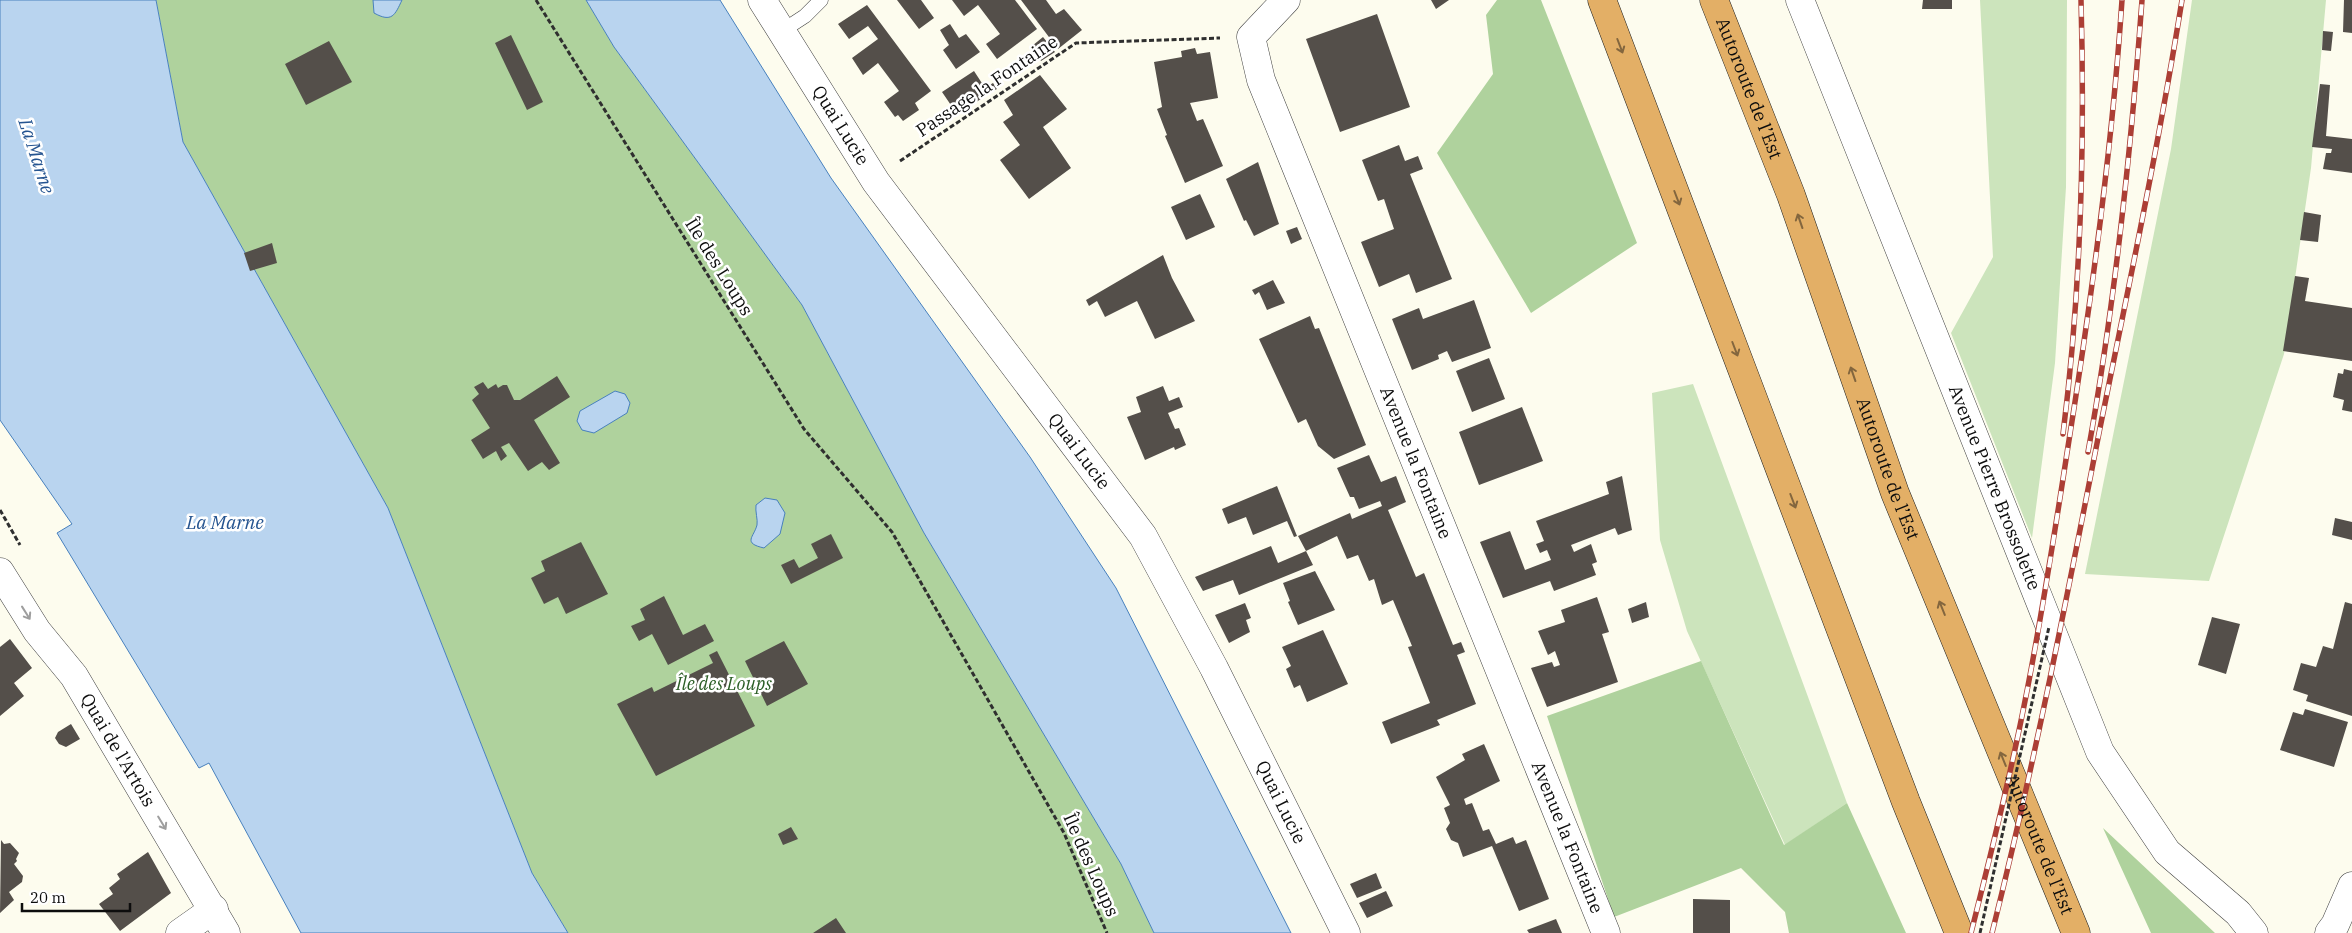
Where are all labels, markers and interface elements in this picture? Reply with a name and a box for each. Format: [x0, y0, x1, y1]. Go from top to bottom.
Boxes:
street label: Autoroute de l’Est [1711, 14, 1788, 162]
street label: Passage la Fontaine [911, 30, 1062, 142]
one-way arrow [1616, 37, 1625, 53]
street label: Quai Lucie [807, 81, 875, 169]
water label: La Marne [13, 114, 61, 197]
one-way arrow [1673, 189, 1682, 205]
street label: Île des Loups [680, 214, 759, 320]
one-way arrow [1795, 214, 1804, 229]
one-way arrow [1731, 341, 1740, 357]
one-way arrow [1848, 367, 1857, 383]
street label: Avenue Pierre Brossolette [1944, 381, 2046, 593]
street label: Avenue la Fontaine [1375, 383, 1457, 542]
street label: Autoroute de l’Est [1852, 394, 1925, 543]
street label: Quai Lucie [1043, 408, 1116, 494]
one-way arrow [1789, 493, 1798, 508]
water label: La Marne [185, 510, 264, 534]
one-way arrow [1936, 601, 1946, 616]
one-way arrow [21, 606, 31, 620]
park label: Île des Loups [675, 672, 772, 695]
street label: Quai de l'Artois [76, 689, 161, 811]
one-way arrow [1998, 751, 2007, 766]
street label: Quai Lucie [1251, 757, 1312, 847]
street label: Avenue la Fontaine [1527, 758, 1609, 917]
street label: Autoroute de l’Est [2001, 770, 2079, 918]
street label: Île des Loups [1058, 810, 1124, 920]
one-way arrow [157, 815, 167, 829]
scale bar [22, 880, 130, 912]
text: 20 m [30, 888, 66, 907]

